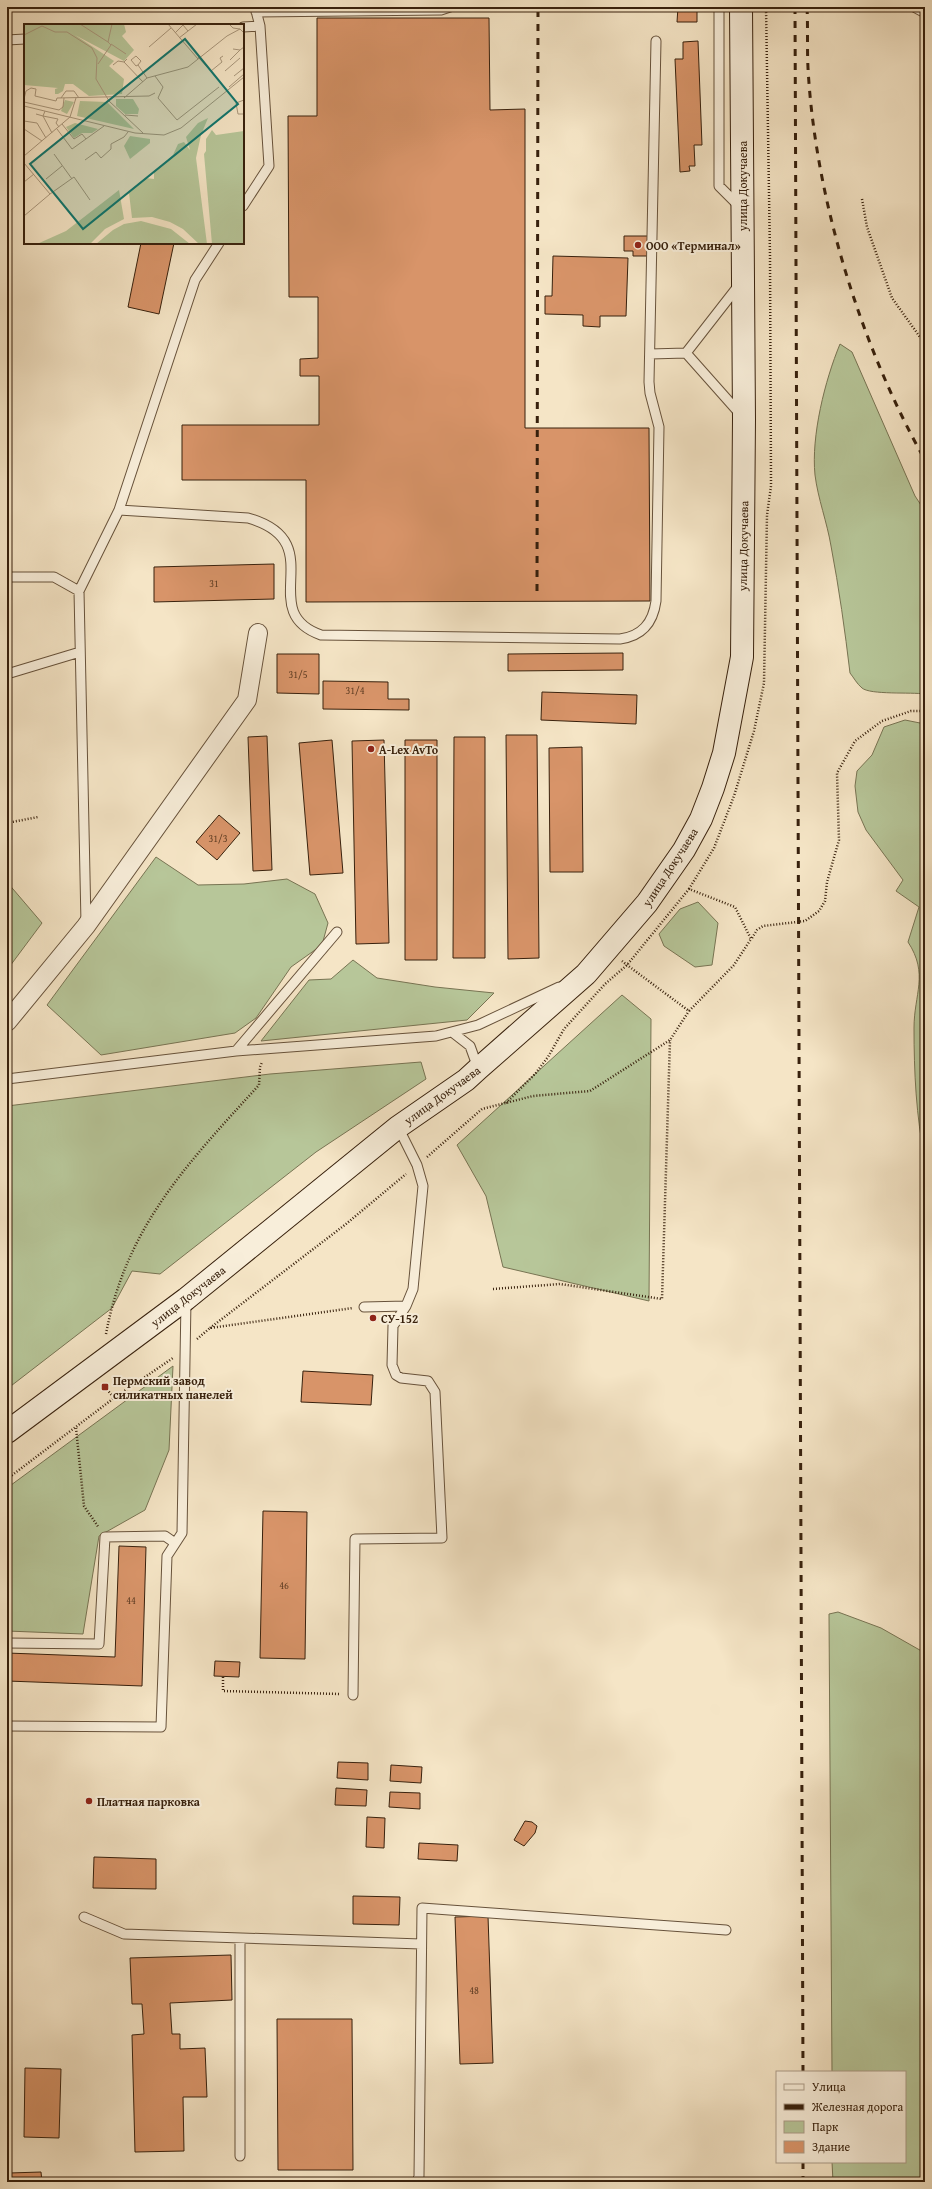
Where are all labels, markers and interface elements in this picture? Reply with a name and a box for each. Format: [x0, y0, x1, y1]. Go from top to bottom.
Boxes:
inset map [24, 24, 244, 244]
street label: улица Докучаева [734, 140, 751, 232]
place label: ООО «Терминал» [646, 237, 741, 254]
marker: ООО «Терминал» [633, 240, 643, 250]
street label: улица Докучаева [734, 500, 752, 592]
house number: 31 [209, 576, 219, 591]
house number: 31/5 [288, 667, 308, 682]
house number: 31/4 [345, 683, 365, 698]
place label: A-Lex AvTo [379, 741, 439, 758]
marker: A-Lex AvTo [366, 744, 376, 754]
street label: улица Докучаева [638, 824, 702, 910]
house number: 31/3 [208, 831, 228, 846]
street label: улица Докучаева [400, 1061, 484, 1129]
street label: улица Докучаева [146, 1261, 229, 1331]
place label: СУ-152 [381, 1310, 418, 1327]
marker: СУ-152 [368, 1313, 378, 1323]
place label: Пермский завод силикатных панелей [113, 1372, 233, 1403]
marker: Пермский завод силикатных панелей [100, 1382, 110, 1392]
house number: 46 [279, 1578, 289, 1593]
house number: 44 [126, 1593, 136, 1608]
place label: Платная парковка [97, 1793, 201, 1810]
marker: Платная парковка [84, 1796, 94, 1806]
house number: 48 [469, 1983, 479, 1998]
legend [776, 2071, 906, 2163]
text: Улица [812, 2078, 846, 2095]
text: Железная дорога [811, 2098, 903, 2115]
text: Парк [812, 2118, 839, 2135]
text: Здание [812, 2138, 851, 2155]

